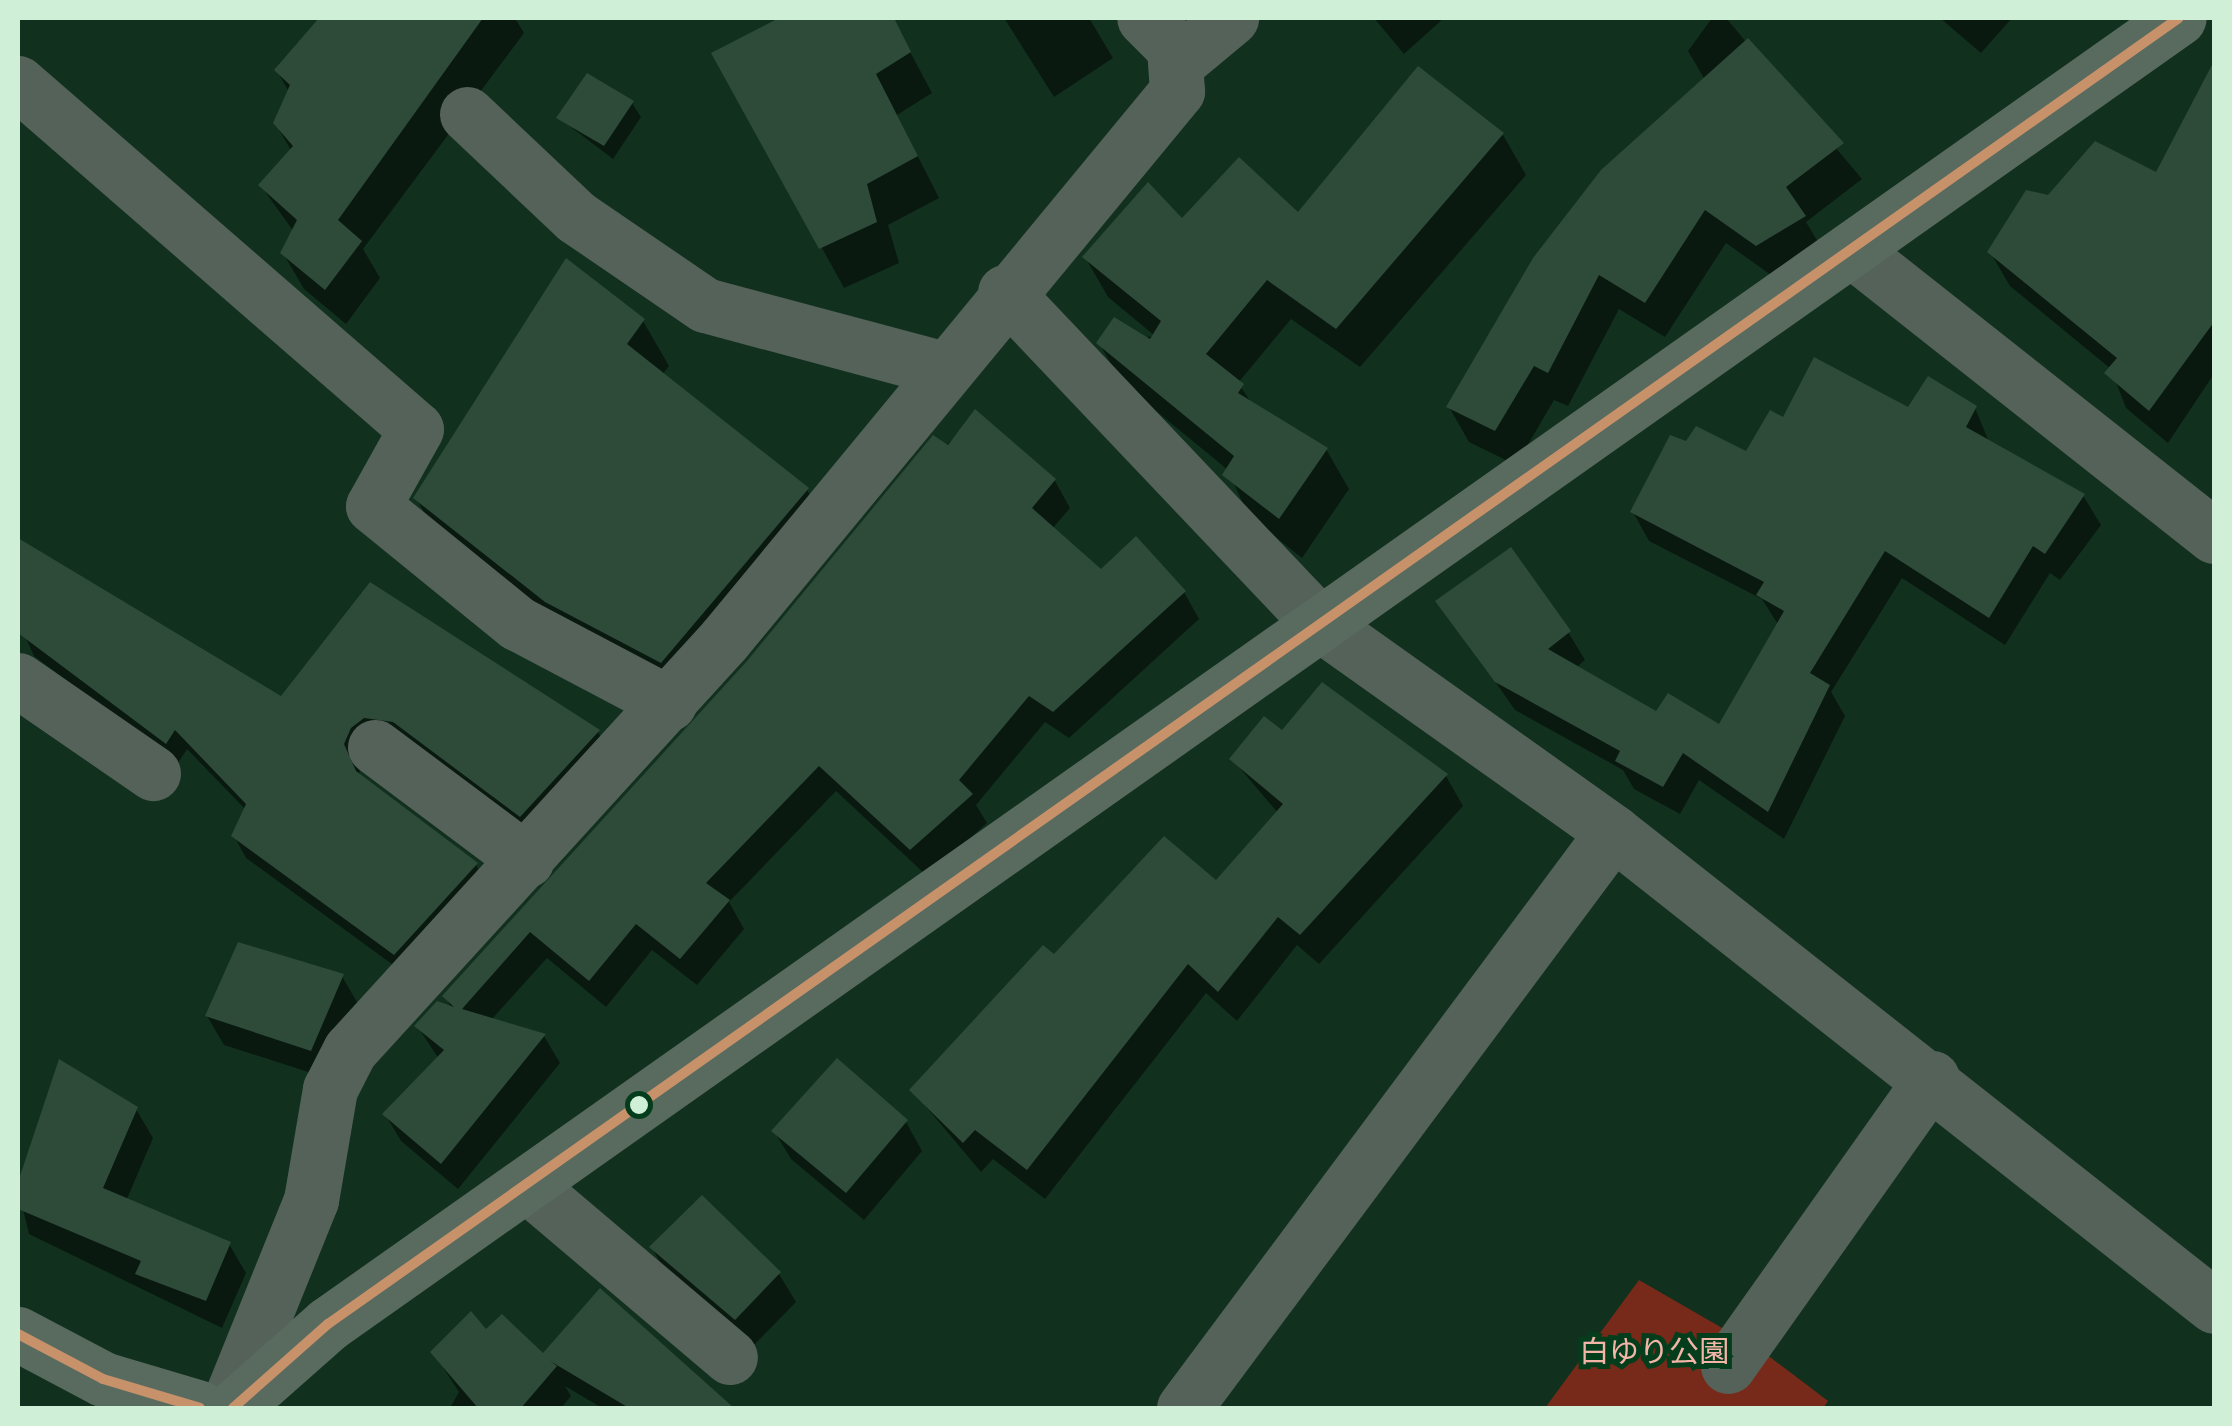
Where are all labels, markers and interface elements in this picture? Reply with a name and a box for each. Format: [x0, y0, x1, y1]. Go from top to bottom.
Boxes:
unlabelled marker [629, 1095, 649, 1115]
park label: 白ゆり公園 [1579, 1334, 1729, 1370]

